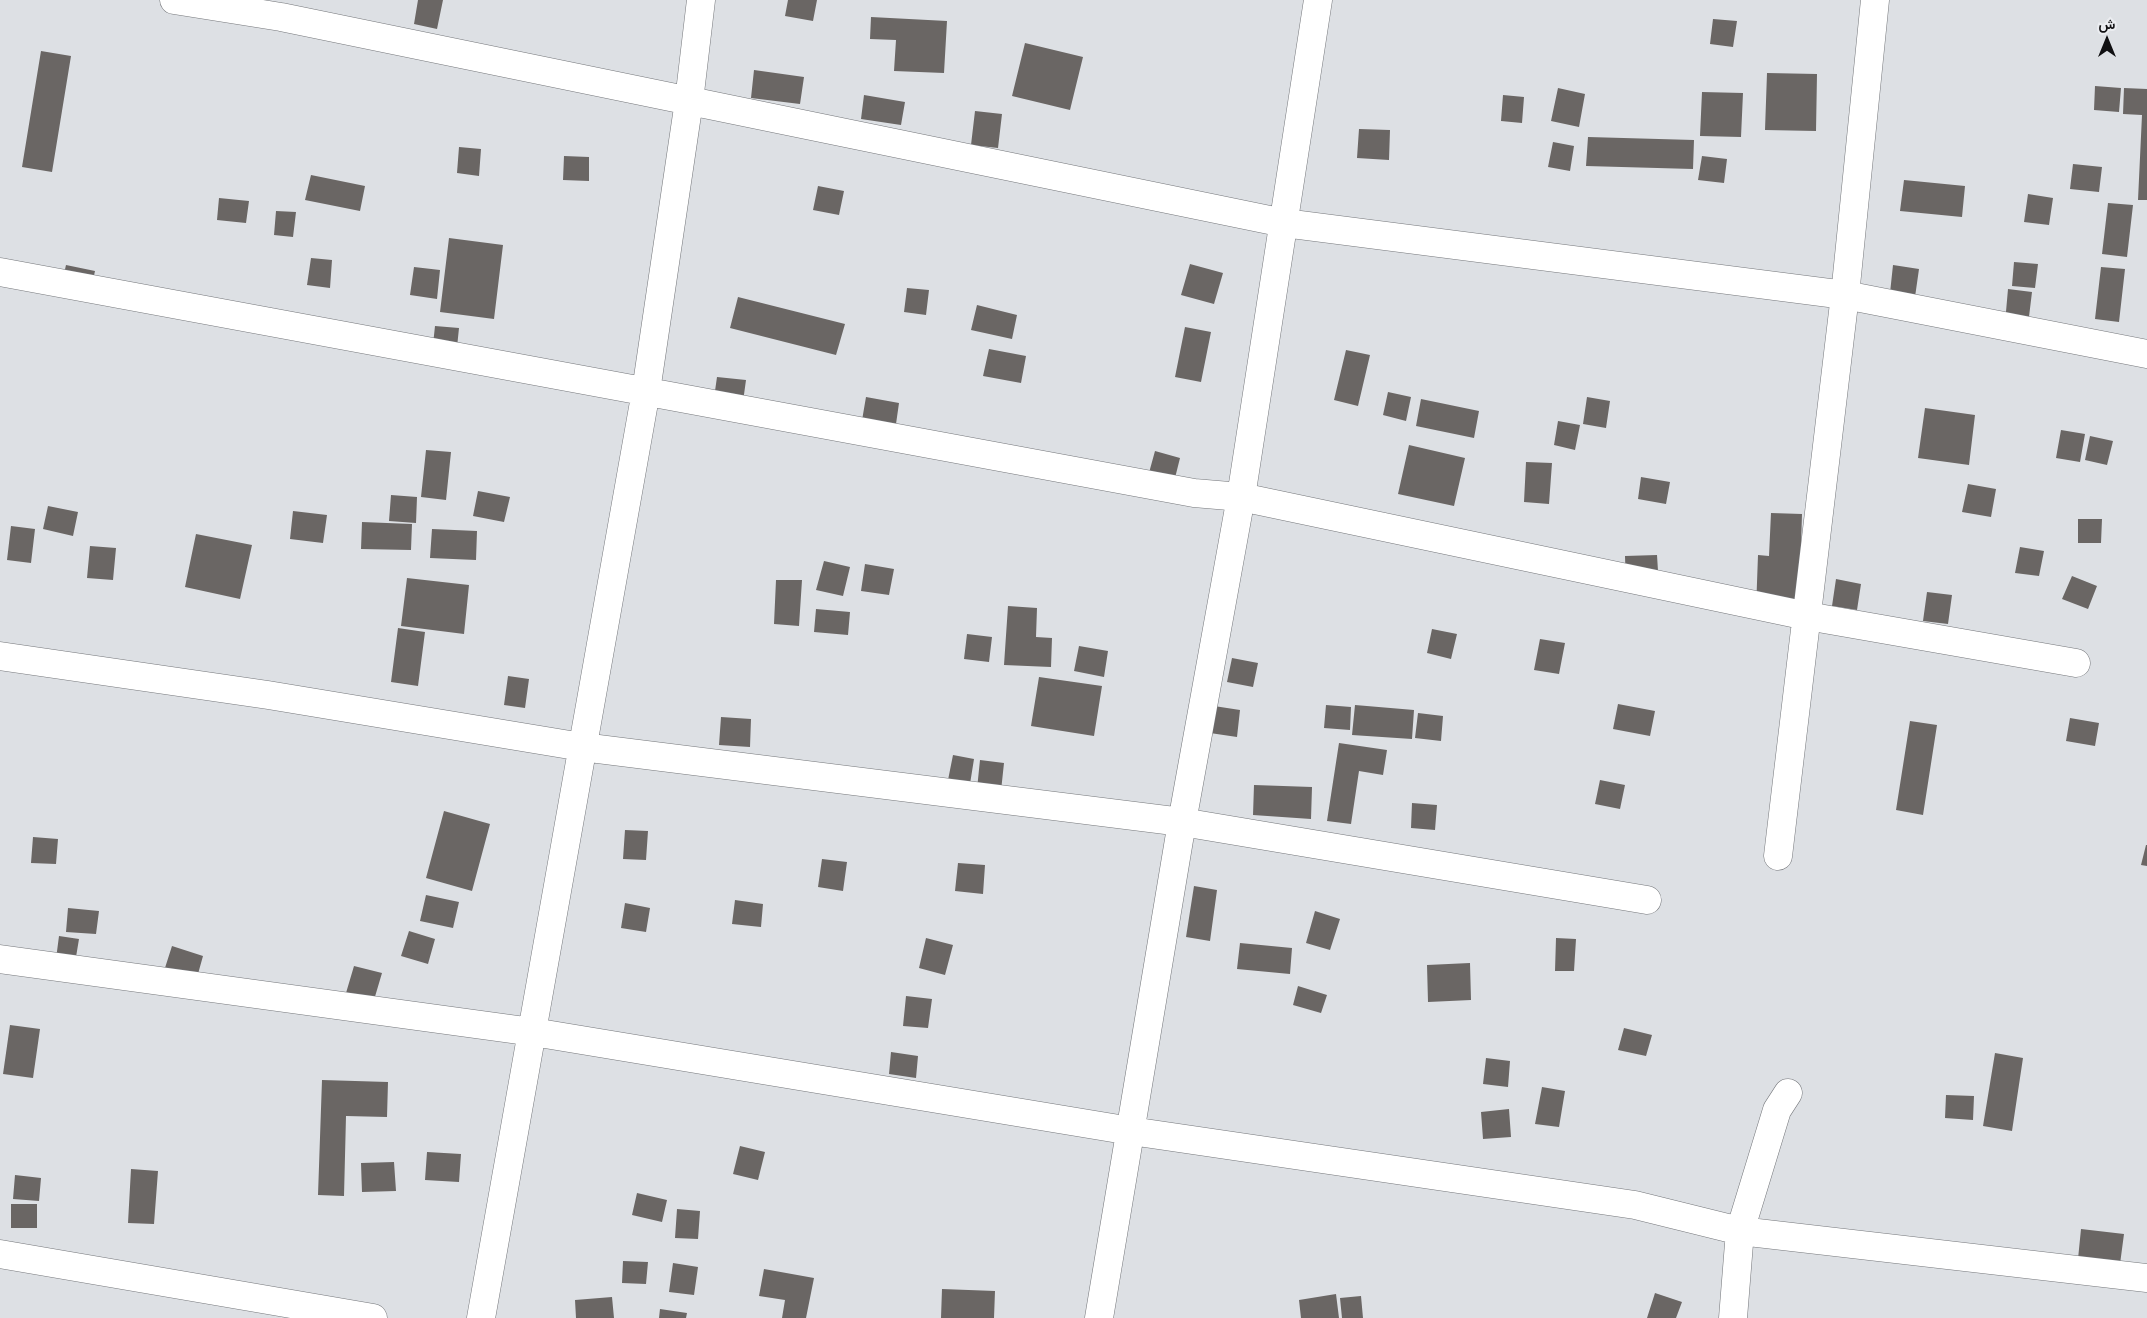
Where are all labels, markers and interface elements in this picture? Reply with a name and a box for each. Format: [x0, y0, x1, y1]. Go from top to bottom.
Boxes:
north arrow [2082, 15, 2132, 65]
text: ش [2099, 16, 2115, 33]

